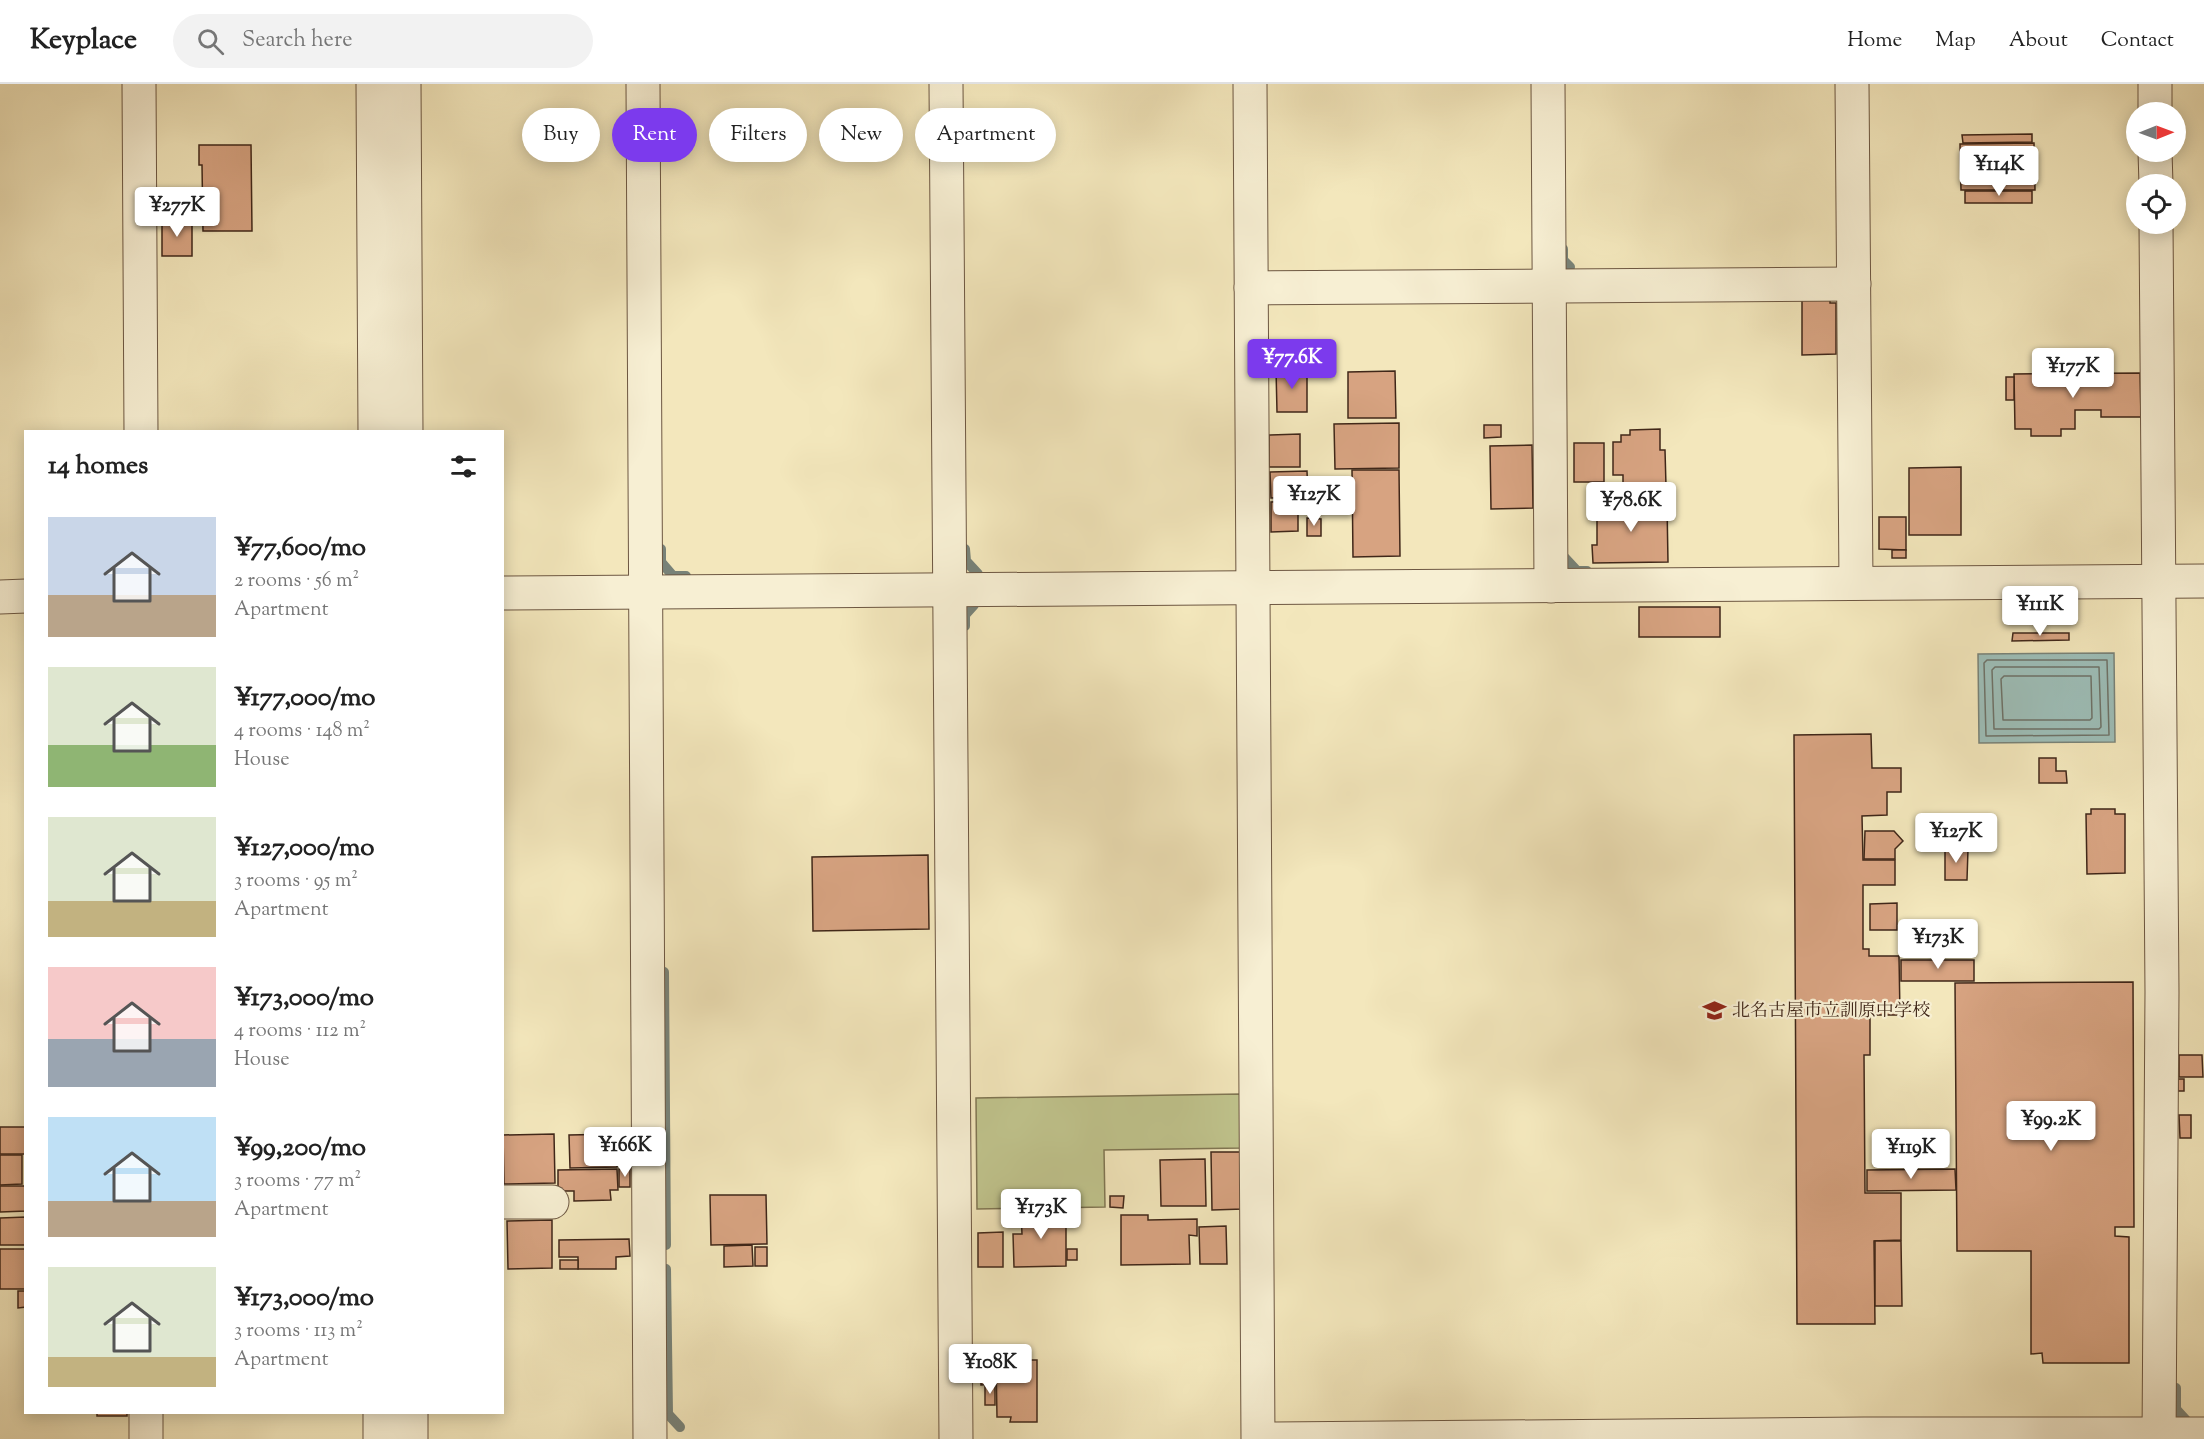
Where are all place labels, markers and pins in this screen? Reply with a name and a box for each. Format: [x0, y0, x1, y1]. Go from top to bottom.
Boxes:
pin: ¥114K [1957, 146, 2041, 197]
pin: ¥277K [135, 187, 219, 238]
pin: ¥77.6K [1243, 339, 1341, 390]
pin: ¥177K [2031, 348, 2115, 399]
pin: ¥127K [1272, 476, 1356, 527]
pin: ¥78.6K [1582, 482, 1680, 533]
pin: ¥111K [1998, 586, 2082, 637]
pin: ¥127K [1914, 813, 1998, 864]
pin: ¥173K [1896, 919, 1980, 970]
school or university icon: 北名古屋市立訓原中学校 [1701, 997, 1727, 1023]
place label: 北名古屋市立訓原中学校 [1732, 999, 1930, 1025]
pin: ¥99.2K [2002, 1101, 2100, 1152]
pin: ¥166K [583, 1127, 667, 1178]
pin: ¥119K [1869, 1129, 1953, 1180]
pin: ¥173K [999, 1189, 1083, 1240]
pin: ¥108K [948, 1344, 1032, 1395]

